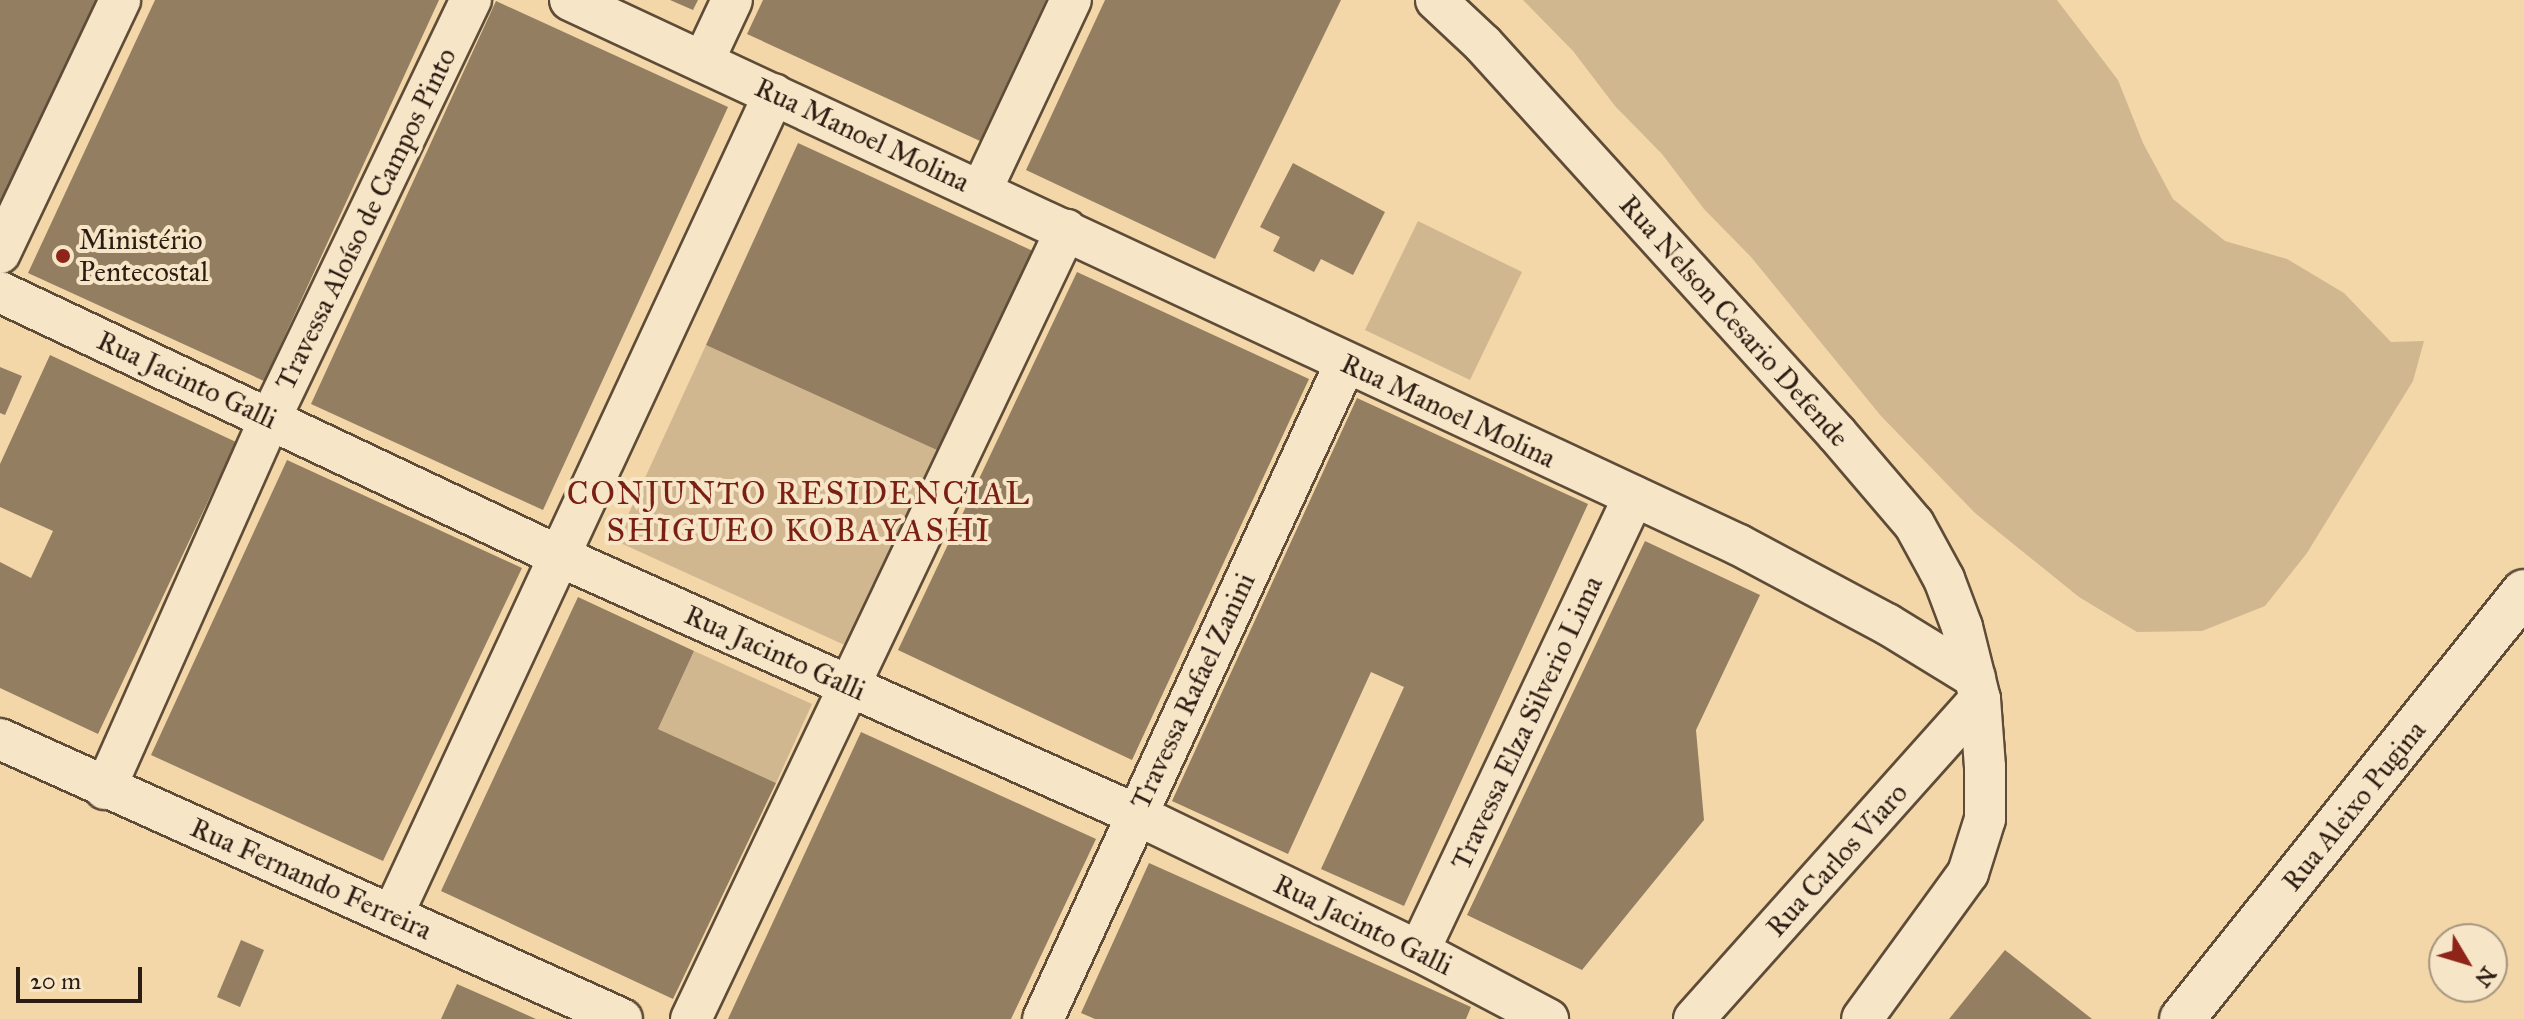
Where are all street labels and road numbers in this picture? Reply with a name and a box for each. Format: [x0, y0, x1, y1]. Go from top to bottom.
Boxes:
street label: Travessa Aloíso de Campos Pinto [268, 43, 464, 395]
street label: Rua Manoel Molina [749, 71, 975, 199]
street label: Rua Nelson Cesario Defende [1612, 188, 1856, 454]
street label: Rua Jacinto Galli [92, 324, 282, 436]
street label: Rua Manoel Molina [1335, 347, 1561, 475]
street label: Travessa Rafael Zanini [1124, 568, 1262, 814]
street label: Travessa Elza Silverio Lima [1444, 571, 1610, 875]
street label: Rua Jacinto Galli [679, 598, 871, 708]
street label: Rua Aleixo Pugina [2275, 714, 2433, 898]
street label: Rua Carlos Viaro [1759, 776, 1915, 944]
street label: Rua Fernando Ferreira [185, 811, 437, 947]
street label: Rua Jacinto Galli [1268, 867, 1458, 983]

